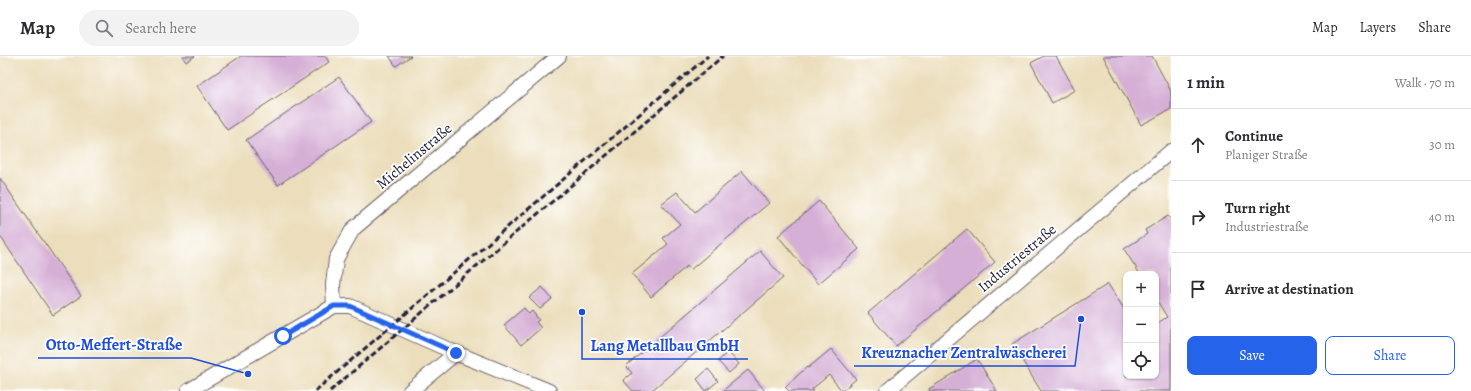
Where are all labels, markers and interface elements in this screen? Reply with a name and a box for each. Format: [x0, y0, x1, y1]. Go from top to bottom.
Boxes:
search box [79, 10, 359, 46]
text: Map [20, 15, 55, 41]
icon: search [93, 17, 115, 39]
text: Search here [125, 18, 197, 38]
text: Map [1312, 18, 1338, 37]
text: Layers [1360, 18, 1396, 37]
text: Share [1418, 18, 1451, 37]
text: 1 min [1187, 71, 1225, 94]
text: Walk · 70 m [1395, 74, 1455, 91]
street label: Michelinstraße [372, 118, 456, 194]
text: Continue [1225, 126, 1283, 146]
icon: ahead [1187, 134, 1209, 156]
text: 30 m [1429, 136, 1455, 153]
text: Planiger Straße [1225, 146, 1308, 163]
text: Turn right [1225, 198, 1290, 218]
icon: right [1187, 206, 1209, 228]
text: 40 m [1429, 208, 1455, 225]
text: Industriestraße [1225, 218, 1309, 235]
street label: Industriestraße [974, 219, 1061, 297]
map controls [1123, 271, 1159, 379]
button: + [1123, 271, 1159, 307]
icon: arrive [1187, 278, 1209, 300]
text: Arrive at destination [1225, 279, 1354, 299]
button: − [1123, 307, 1159, 343]
route start [274, 327, 292, 345]
callout: Otto-Meffert-Straße [38, 330, 191, 358]
callout: Lang Metallbau GmbH [582, 331, 748, 359]
text: Otto-Meffert-Straße [46, 334, 182, 356]
text: Lang Metallbau GmbH [590, 335, 740, 357]
button: Save [1187, 336, 1317, 375]
button: Share [1325, 336, 1455, 375]
callout: Kreuznacher Zentralwäscherei [854, 338, 1075, 366]
text: Kreuznacher Zentralwäscherei [861, 342, 1067, 364]
button: locate [1123, 343, 1159, 379]
route end [447, 344, 465, 362]

